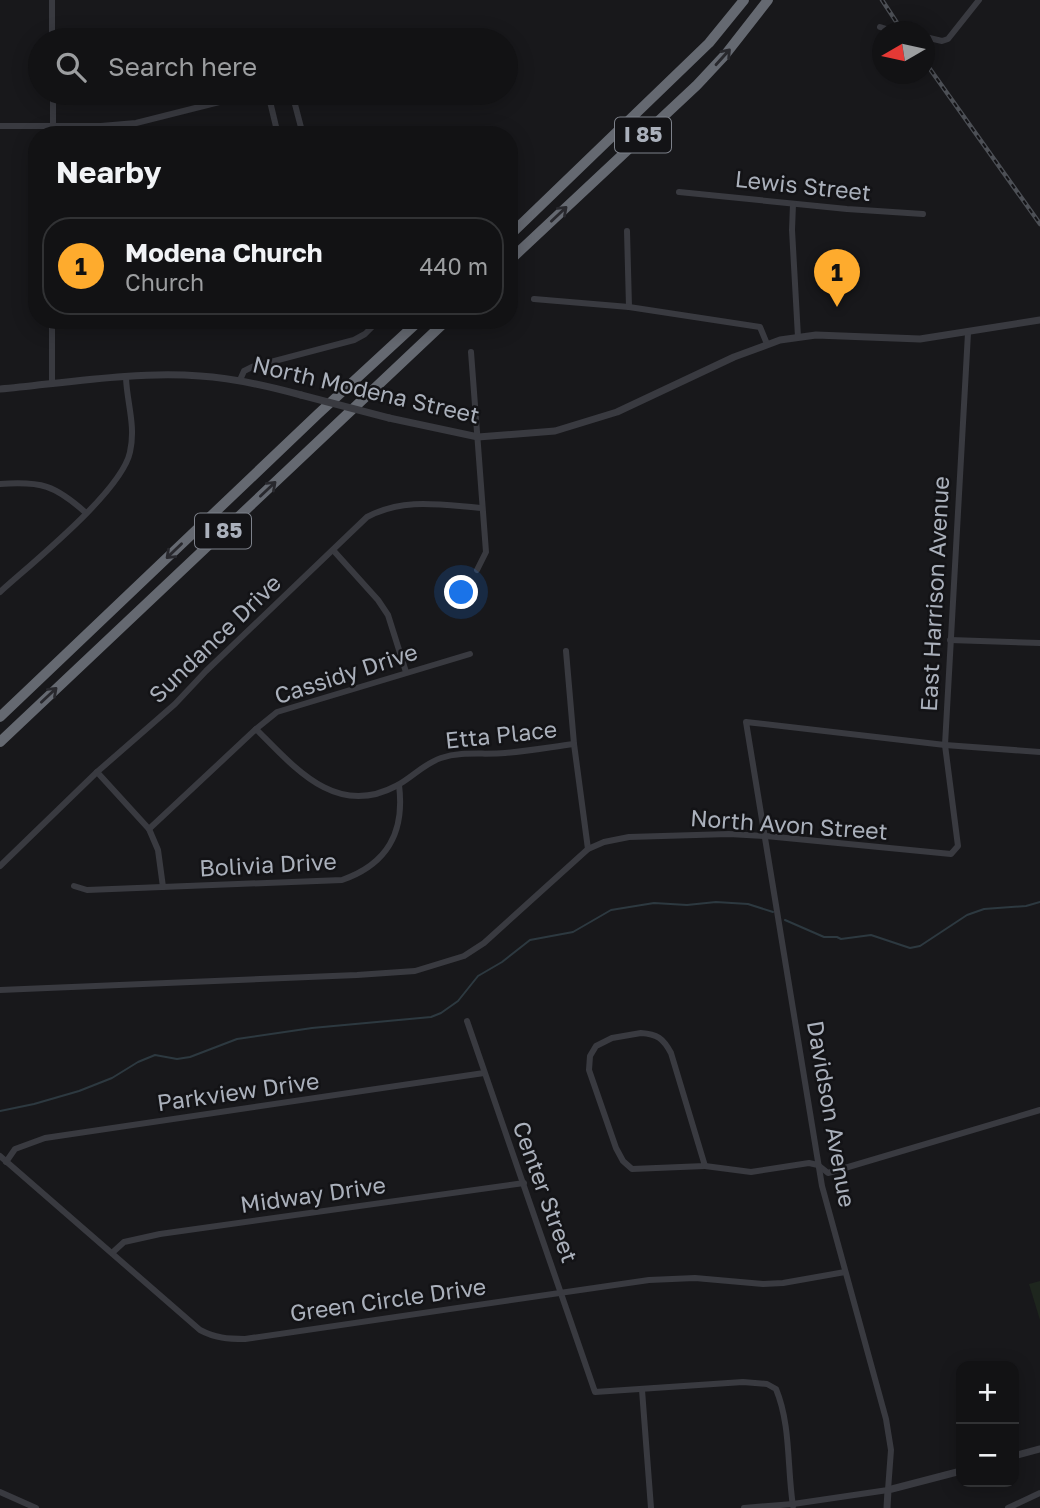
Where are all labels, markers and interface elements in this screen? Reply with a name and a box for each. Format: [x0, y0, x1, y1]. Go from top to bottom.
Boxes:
north arrow [872, 21, 935, 84]
search box [28, 28, 518, 105]
icon: search [52, 48, 90, 86]
one-way arrow [714, 49, 731, 66]
text: Search here [108, 51, 257, 82]
road number: I 85 [615, 118, 671, 152]
text: Nearby [56, 154, 161, 190]
street label: Lewis Street [734, 164, 873, 206]
one-way arrow [550, 206, 567, 223]
text: Modena Church [125, 237, 322, 268]
pin: 1 [814, 249, 860, 307]
text: 1 [75, 252, 87, 280]
text: 440 m [420, 252, 488, 280]
text: Church [125, 268, 204, 296]
street label: North Modena Street [250, 349, 482, 429]
street label: East Harrison Avenue [914, 476, 954, 712]
one-way arrow [259, 480, 276, 497]
road number: I 85 [195, 514, 251, 548]
one-way arrow [166, 543, 183, 560]
street label: Sundance Drive [142, 568, 286, 708]
your location [444, 575, 478, 609]
street label: Cassidy Drive [271, 637, 421, 709]
one-way arrow [40, 687, 58, 704]
street label: Etta Place [444, 714, 558, 754]
street label: North Avon Street [689, 803, 889, 845]
street label: Bolivia Drive [199, 846, 337, 882]
street label: Davidson Avenue [802, 1018, 862, 1209]
street label: Parkview Drive [155, 1066, 321, 1116]
street label: Center Street [507, 1117, 584, 1266]
street label: Midway Drive [238, 1170, 387, 1218]
street label: Green Circle Drive [288, 1271, 488, 1327]
map controls [956, 1361, 1019, 1487]
button: + [956, 1361, 1019, 1424]
button: − [956, 1424, 1019, 1487]

